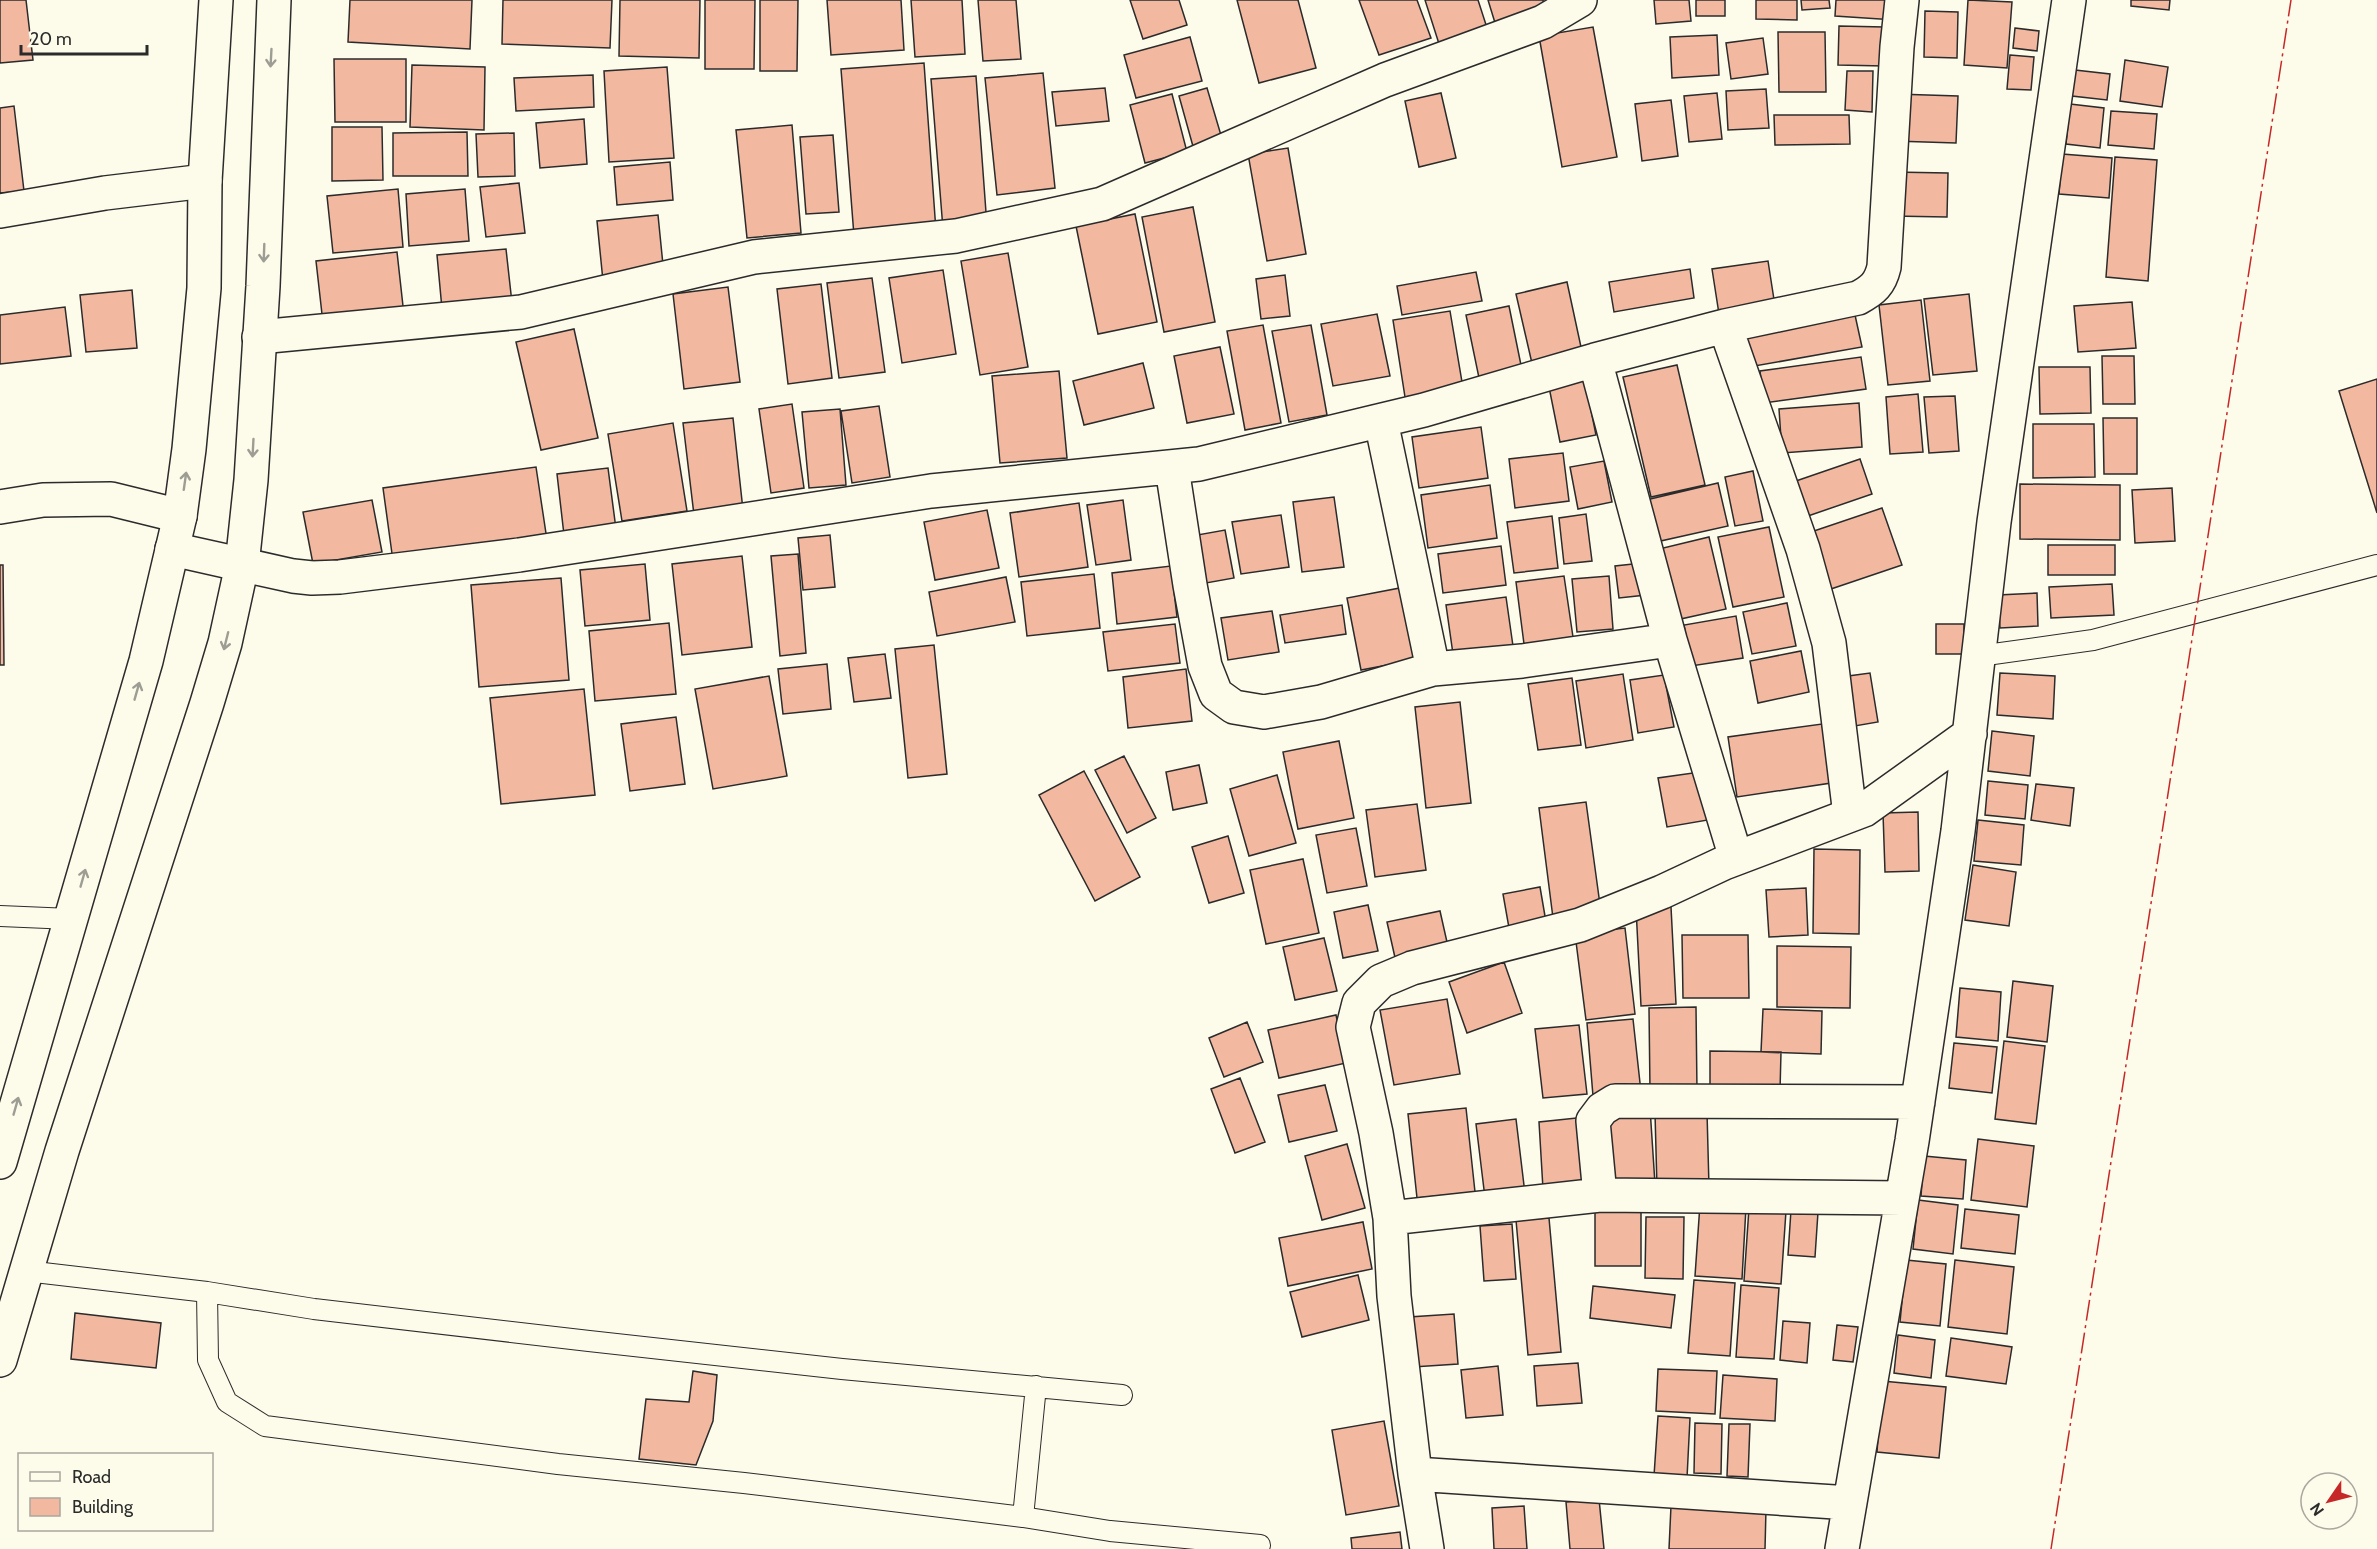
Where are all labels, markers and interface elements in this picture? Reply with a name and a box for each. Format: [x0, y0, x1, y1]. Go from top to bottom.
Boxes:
scale bar [21, 18, 147, 56]
text: 20 m [30, 28, 72, 50]
one-way arrow [265, 48, 276, 68]
one-way arrow [259, 243, 270, 263]
one-way arrow [247, 437, 258, 457]
one-way arrow [179, 471, 190, 491]
one-way arrow [219, 631, 231, 650]
one-way arrow [132, 682, 143, 701]
one-way arrow [78, 869, 89, 888]
one-way arrow [11, 1097, 22, 1116]
legend [18, 1453, 213, 1531]
text: Road [72, 1466, 111, 1488]
north arrow [2299, 1471, 2359, 1531]
text: Building [72, 1496, 134, 1518]
text: N [2306, 1499, 2328, 1519]

